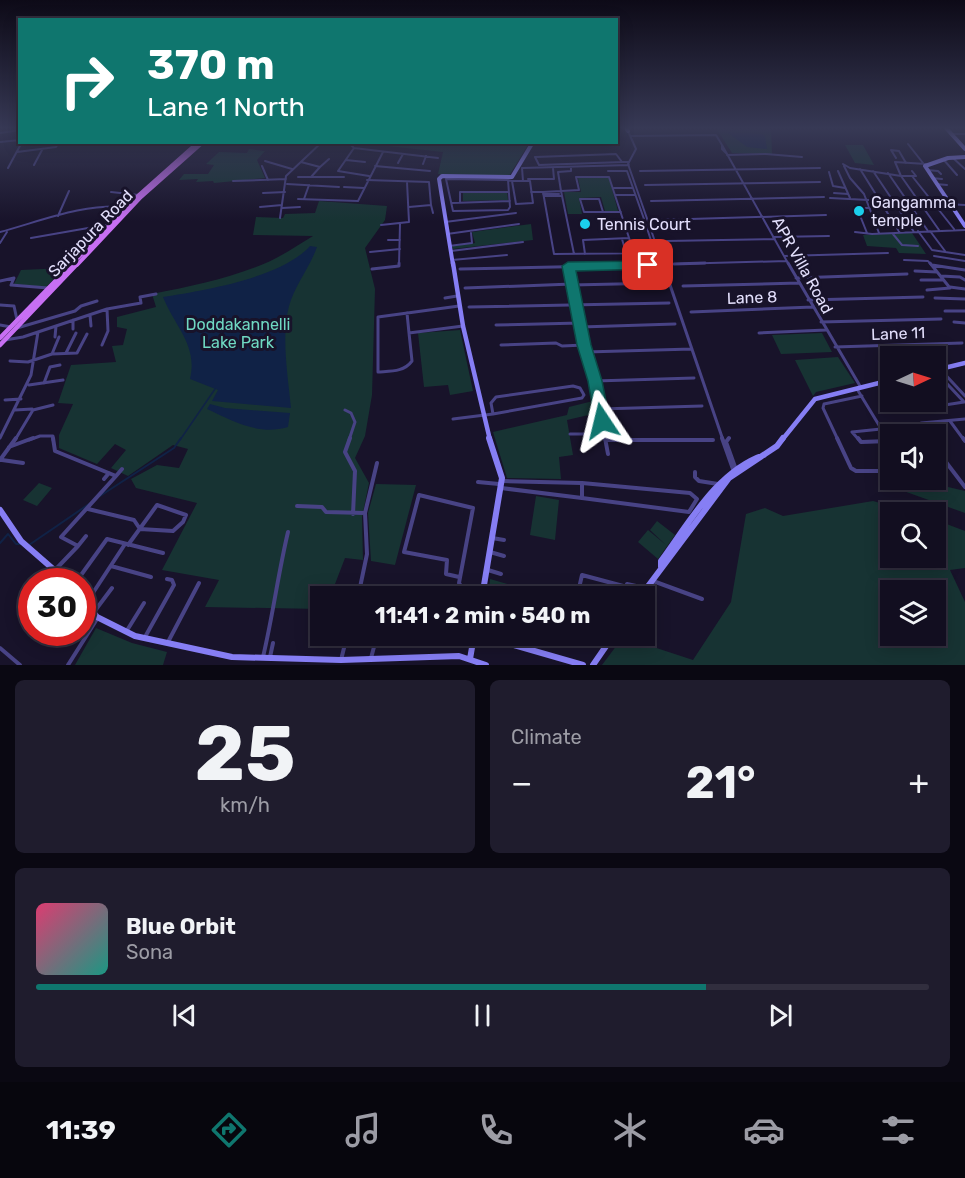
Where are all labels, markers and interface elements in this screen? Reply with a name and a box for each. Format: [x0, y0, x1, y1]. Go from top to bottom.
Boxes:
text: 370 m [147, 40, 275, 90]
icon: right [48, 42, 126, 120]
text: Lane 1 North [147, 91, 305, 123]
street label: Sarjapura Road [44, 186, 137, 281]
place label: Gangamma temple [871, 193, 956, 230]
marker: Gangamma temple [852, 204, 866, 218]
street label: APR Villa Road [768, 214, 837, 317]
place label: Tennis Court [597, 215, 691, 234]
marker: Tennis Court [578, 217, 592, 231]
pin [622, 239, 673, 290]
icon: arrive [631, 248, 664, 281]
street label: Lane 8 [726, 287, 778, 308]
park label: Doddakannelli Lake Park [185, 315, 291, 352]
street label: Lane 11 [871, 323, 925, 344]
north arrow [880, 346, 946, 412]
map controls [880, 346, 946, 646]
position arrow [570, 389, 634, 453]
button: sound [880, 424, 946, 490]
button: search [880, 502, 946, 568]
speed limit sign: 30 [18, 568, 96, 646]
button: layers [880, 580, 946, 646]
text: 11:41 · 2 min · 540 m [375, 602, 590, 629]
text: 25 [194, 707, 296, 800]
text: Climate [511, 725, 582, 749]
text: 21° [685, 756, 756, 809]
text: − [511, 763, 532, 802]
text: + [908, 763, 929, 802]
text: km/h [220, 793, 270, 817]
text: Blue Orbit [126, 913, 236, 940]
text: Sona [126, 940, 173, 964]
icon: previous [168, 999, 201, 1032]
icon: pause [466, 999, 499, 1032]
icon: next [764, 999, 797, 1032]
icon: directions [208, 1109, 250, 1151]
icon: music [342, 1109, 384, 1151]
icon: phone [475, 1109, 517, 1151]
icon: climate [609, 1109, 651, 1151]
icon: car [743, 1109, 785, 1151]
icon: filters [877, 1109, 919, 1151]
text: 11:39 [46, 1114, 116, 1146]

